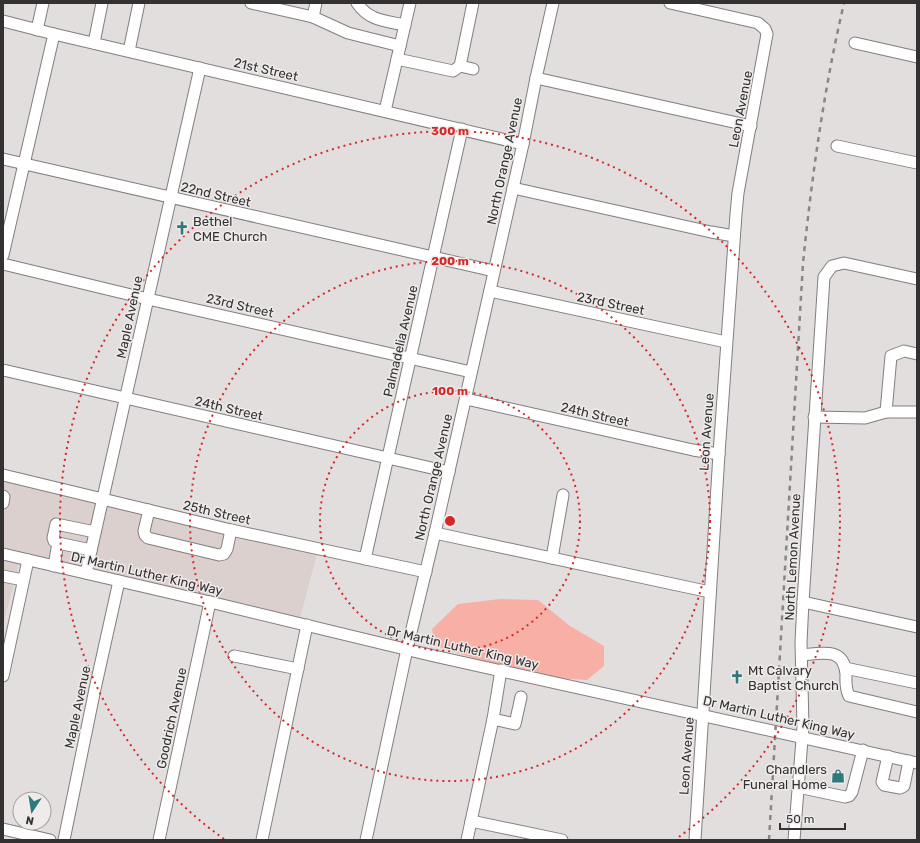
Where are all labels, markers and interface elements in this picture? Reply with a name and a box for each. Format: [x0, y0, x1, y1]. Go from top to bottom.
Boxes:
street label: 21st Street [232, 55, 300, 84]
street label: Leon Avenue [726, 69, 755, 149]
street label: North Orange Avenue [484, 96, 526, 226]
text: 300 m [431, 124, 469, 138]
street label: 22nd Street [179, 179, 252, 210]
place label: Bethel CME Church [193, 214, 267, 244]
church icon: Bethel CME Church [174, 220, 190, 236]
text: 200 m [431, 254, 469, 268]
street label: Maple Avenue [113, 274, 146, 360]
street label: Palmadelia Avenue [380, 284, 421, 398]
street label: 23rd Street [576, 289, 646, 318]
street label: 23rd Street [205, 290, 275, 321]
text: 100 m [432, 384, 468, 398]
street label: 24th Street [193, 393, 264, 424]
street label: Leon Avenue [696, 393, 717, 472]
street label: 24th Street [559, 399, 630, 430]
street label: North Orange Avenue [412, 412, 456, 542]
street label: North Lemon Avenue [782, 493, 803, 621]
street label: 25th Street [182, 497, 252, 528]
centre of rings [443, 514, 457, 528]
street label: Dr Martin Luther King Way [69, 549, 224, 599]
street label: Dr Martin Luther King Way [385, 623, 540, 673]
place label: Mt Calvary Baptist Church [748, 663, 839, 693]
street label: Maple Avenue [61, 664, 94, 750]
street label: Goodrich Avenue [153, 666, 190, 770]
church icon: Mt Calvary Baptist Church [729, 669, 745, 685]
street label: Dr Martin Luther King Way [701, 693, 856, 743]
street label: Leon Avenue [676, 717, 697, 796]
place label: Chandlers Funeral Home [743, 762, 827, 792]
shop icon: Chandlers Funeral Home [830, 768, 846, 784]
north arrow [12, 791, 52, 831]
scale bar [780, 805, 845, 831]
text: 50 m [786, 812, 814, 826]
text: N [25, 813, 35, 827]

